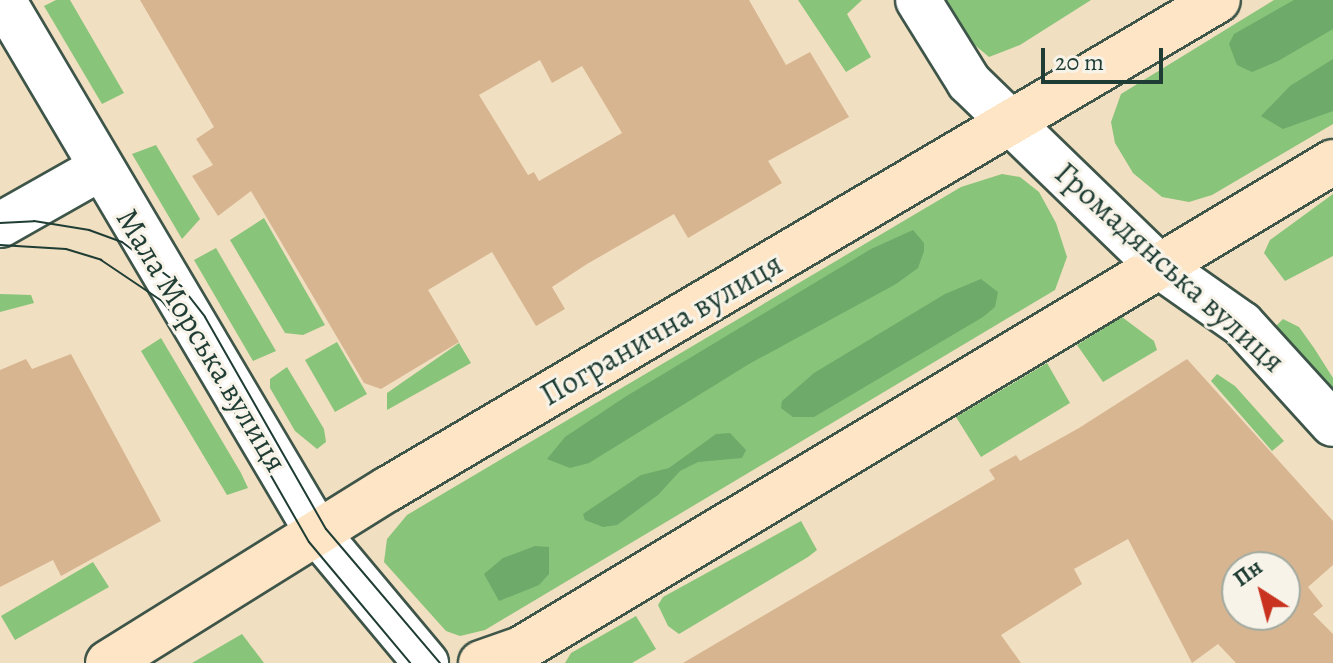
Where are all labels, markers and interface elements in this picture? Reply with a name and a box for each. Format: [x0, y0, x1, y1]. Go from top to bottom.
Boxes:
scale bar [1045, 32, 1167, 82]
text: 20 m [1055, 46, 1104, 78]
street label: Громадянська вулиця [1047, 154, 1293, 380]
street label: Мала Морська вулиця [108, 201, 296, 479]
street label: Погранична вулиця [533, 244, 789, 414]
north arrow [1221, 551, 1301, 631]
text: Пн [1228, 553, 1269, 594]

